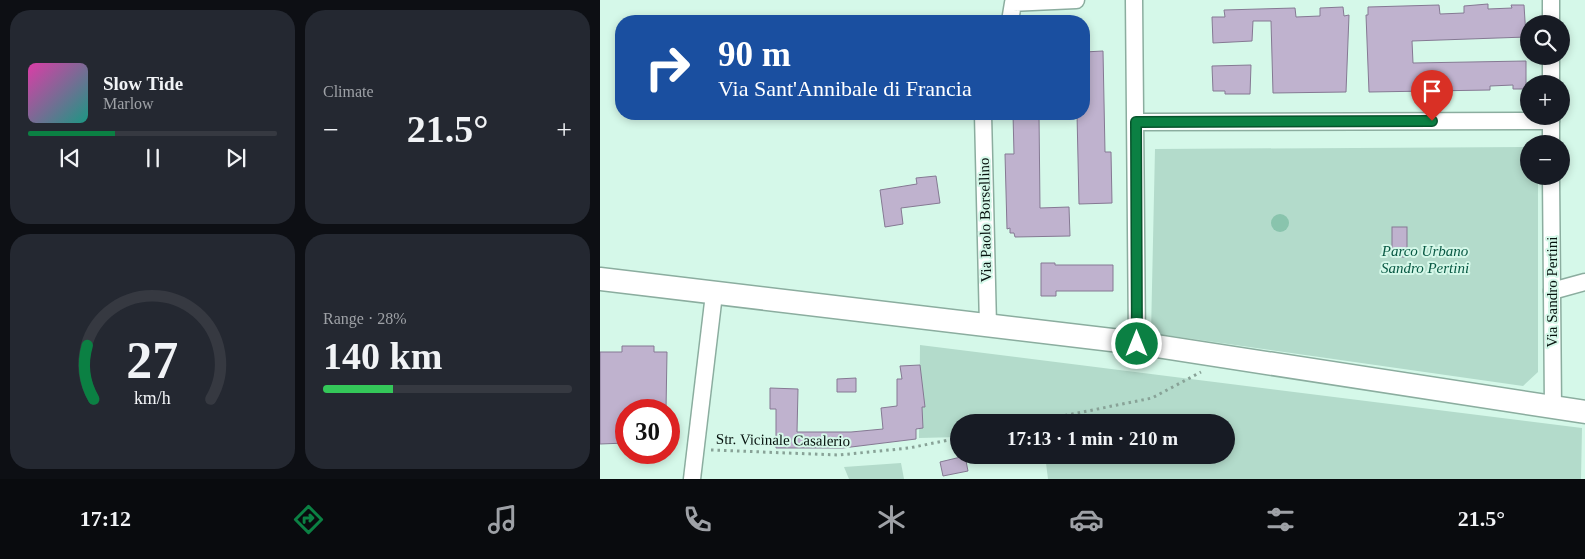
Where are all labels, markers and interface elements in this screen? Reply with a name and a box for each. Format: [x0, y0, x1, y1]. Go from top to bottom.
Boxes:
map controls [1520, 15, 1570, 185]
button: search [1520, 15, 1570, 65]
icon: right [635, 35, 700, 100]
text: 90 m [718, 35, 791, 74]
pin [1411, 70, 1453, 121]
text: Slow Tide [103, 73, 183, 94]
button: + [1520, 75, 1570, 125]
text: Via Sant'Annibale di Francia [718, 76, 972, 101]
icon: arrive [1418, 77, 1446, 105]
text: Climate [323, 83, 374, 100]
text: Marlow [103, 95, 154, 112]
text: 21.5° [407, 108, 488, 150]
text: − [323, 114, 339, 145]
text: + [556, 114, 572, 145]
button: − [1520, 135, 1570, 185]
icon: previous [56, 144, 84, 172]
icon: pause [139, 144, 167, 172]
icon: next [222, 144, 250, 172]
street label: Via Paolo Borsellino [976, 157, 994, 283]
street label: Via Sandro Pertini [1544, 237, 1560, 347]
park label: Parco Urbano Sandro Pertini [1381, 243, 1469, 276]
text: Range · 28% [323, 310, 407, 327]
position arrow [1110, 317, 1162, 369]
text: 27 [127, 332, 179, 389]
text: 140 km [323, 335, 442, 377]
text: km/h [134, 388, 171, 408]
speed limit sign: 30 [615, 399, 680, 464]
text: 17:13 · 1 min · 210 m [1007, 428, 1178, 449]
street label: Str. Vicinale Casalerio [716, 431, 850, 449]
icon: directions [291, 502, 326, 537]
icon: music [485, 502, 520, 537]
icon: phone [680, 502, 715, 537]
icon: climate [874, 502, 909, 537]
icon: car [1069, 502, 1104, 537]
icon: filters [1263, 502, 1298, 537]
text: 17:12 [80, 506, 131, 531]
text: 21.5° [1458, 506, 1505, 531]

